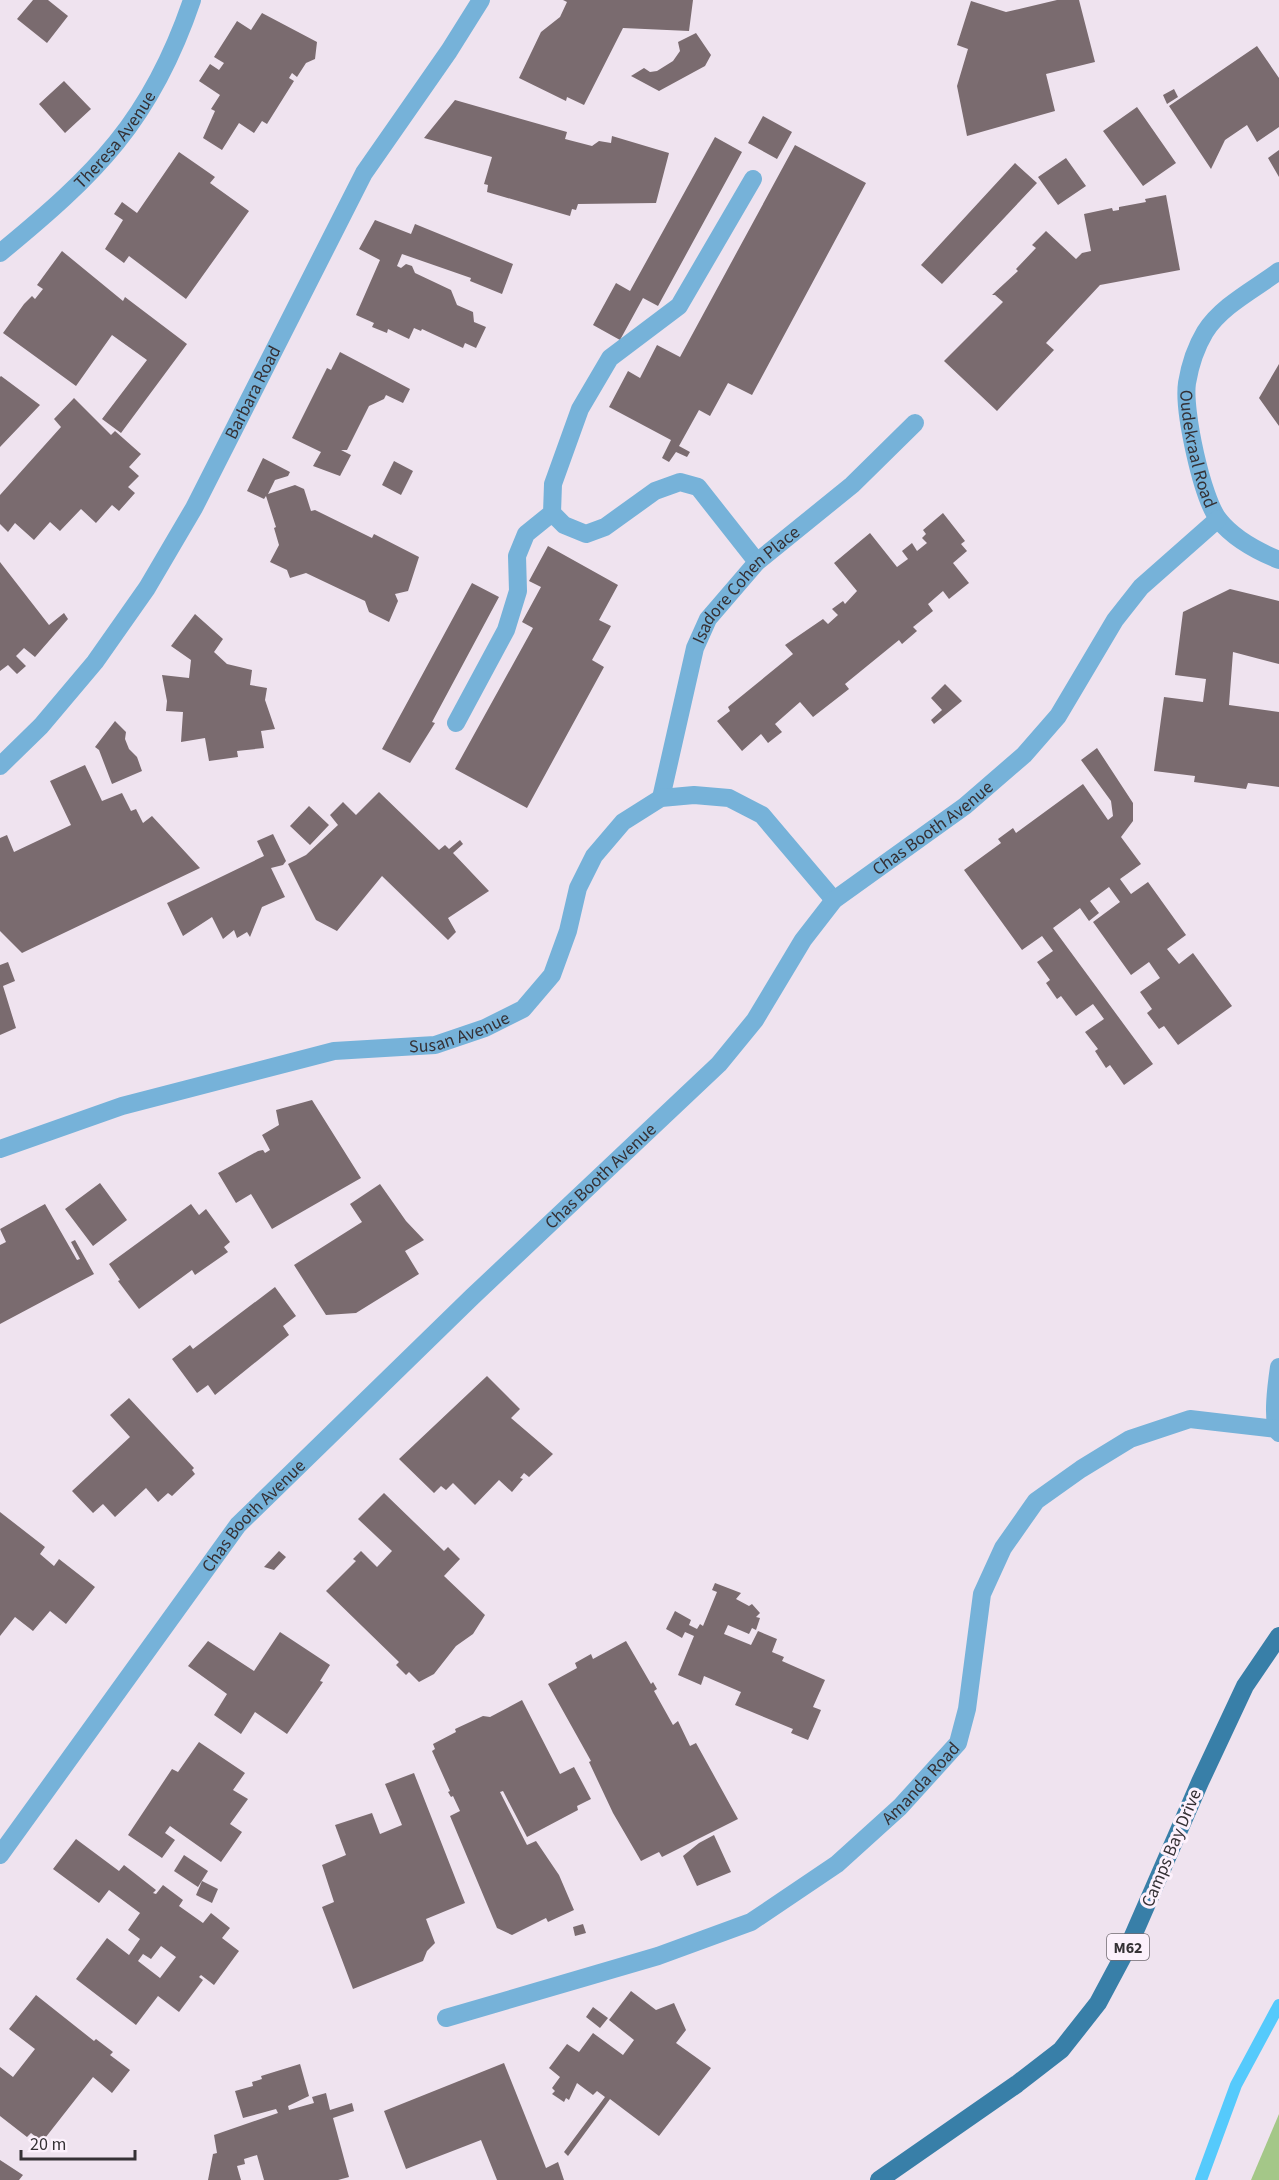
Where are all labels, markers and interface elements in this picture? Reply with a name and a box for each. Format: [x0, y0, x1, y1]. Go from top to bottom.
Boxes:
street label: Theresa Avenue [69, 86, 162, 195]
street label: Barbara Road [219, 341, 287, 444]
street label: Oudekraal Road [1173, 389, 1223, 512]
street label: Isadore Cohen Place [686, 520, 805, 648]
street label: Chas Booth Avenue [867, 775, 999, 882]
street label: Susan Avenue [408, 1006, 514, 1060]
street label: Chas Booth Avenue [539, 1117, 662, 1235]
street label: Chas Booth Avenue [196, 1454, 311, 1578]
street label: Amanda Road [876, 1737, 966, 1831]
street label: Camps Bay Drive [1135, 1785, 1208, 1911]
road number: M62 [1107, 1934, 1149, 1960]
scale bar [21, 2123, 135, 2161]
text: 20 m [30, 2132, 66, 2157]

